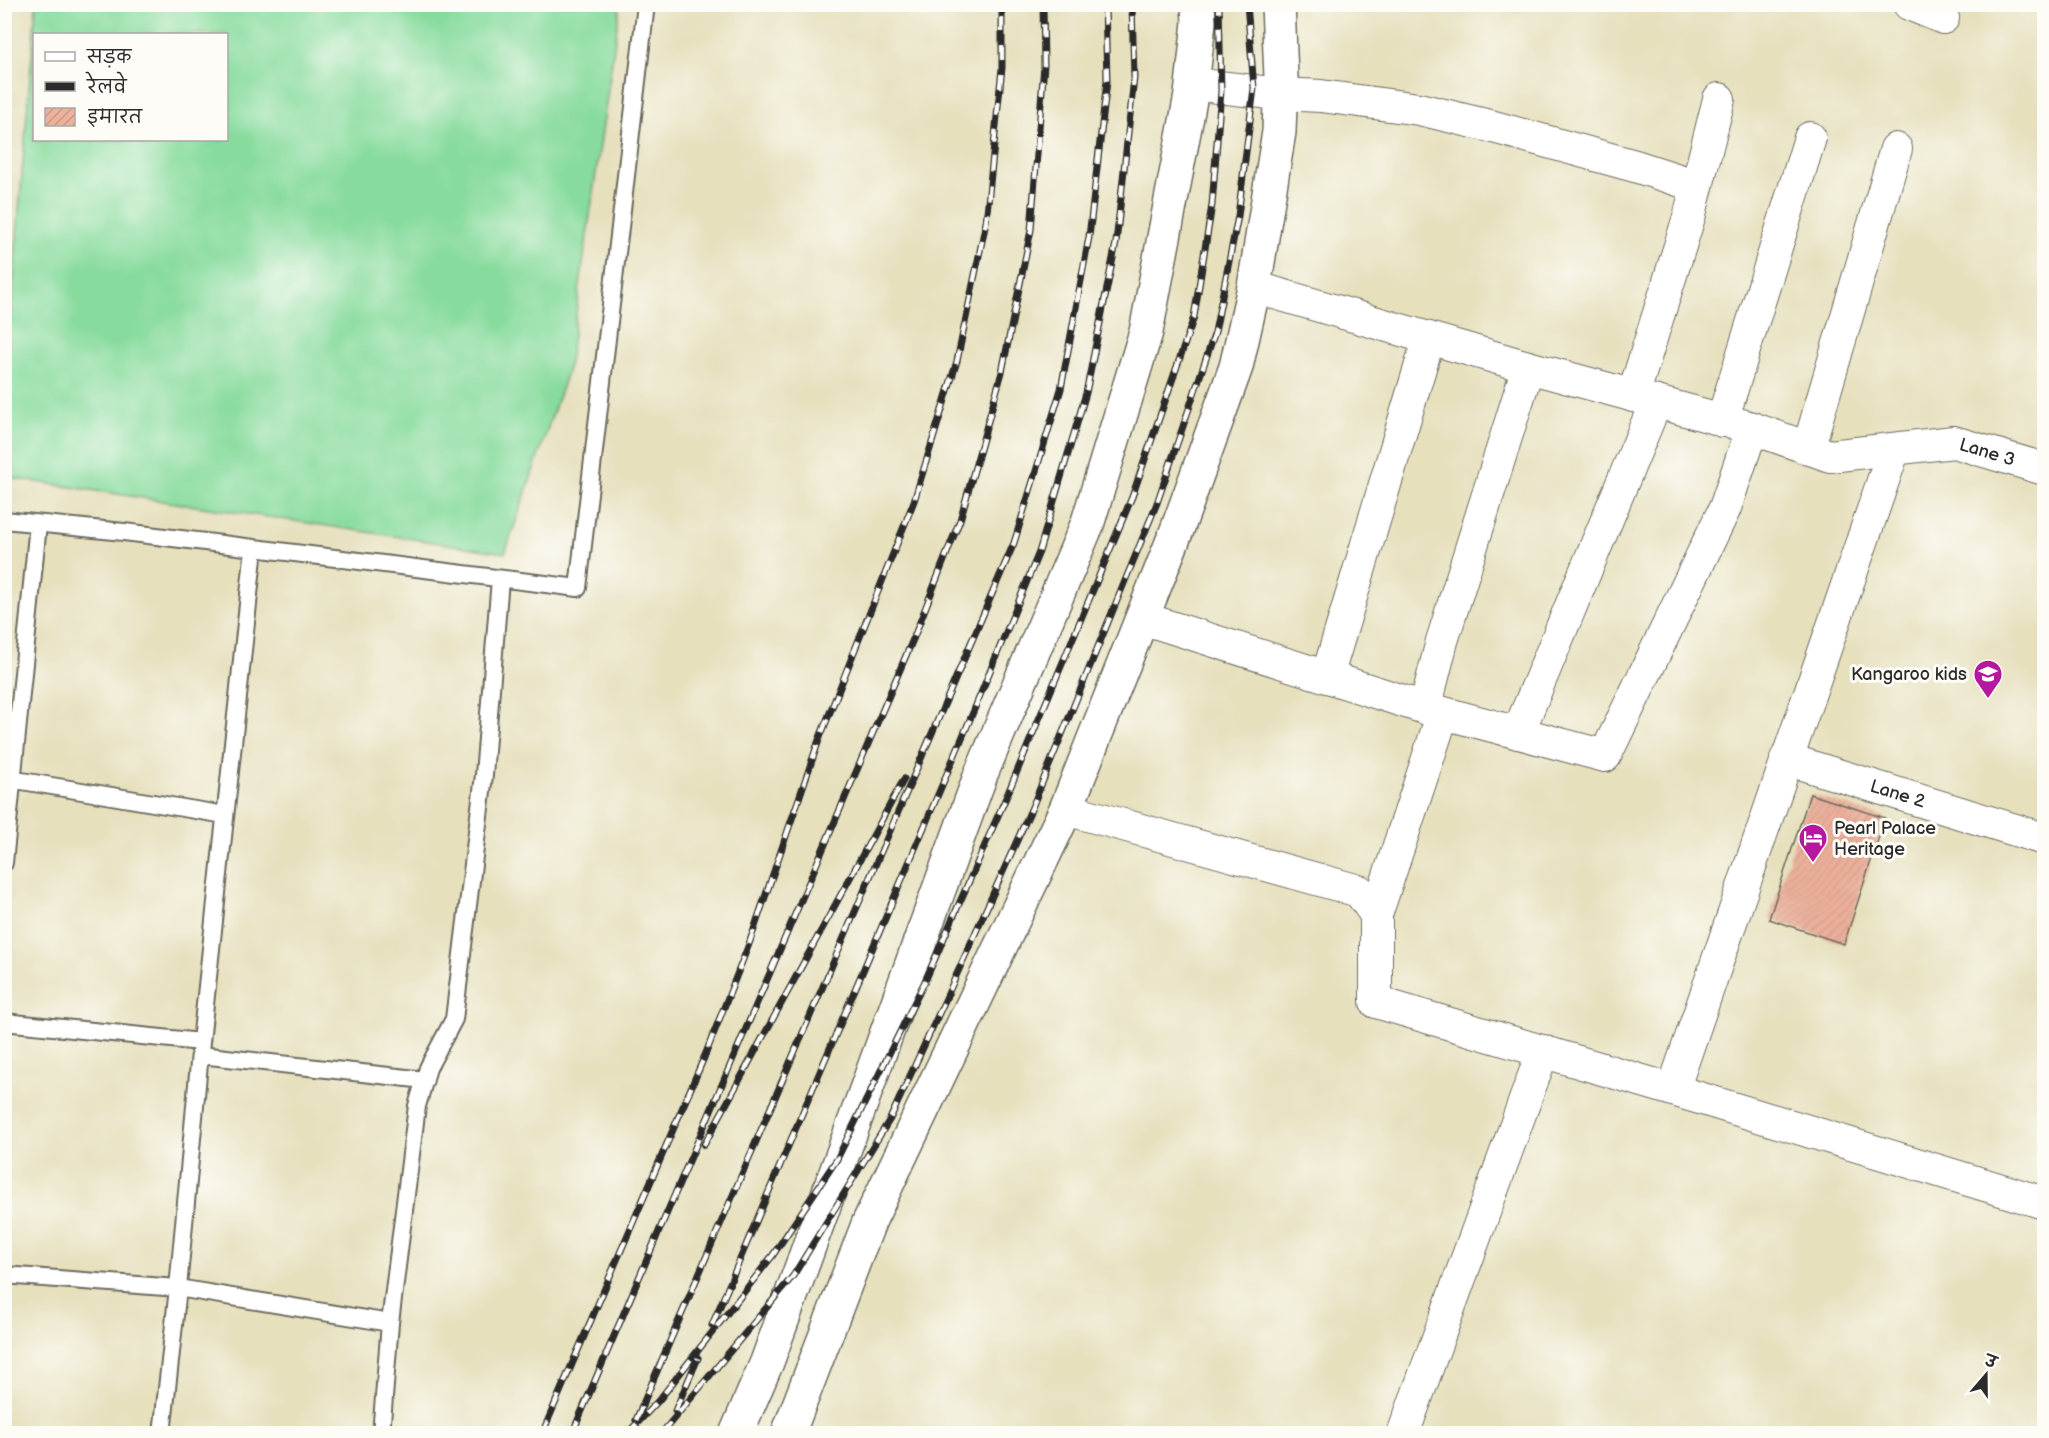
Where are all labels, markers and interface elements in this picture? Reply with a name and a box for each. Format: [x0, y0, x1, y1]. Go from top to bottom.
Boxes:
legend [33, 33, 228, 141]
text: सड़क [86, 47, 132, 68]
text: रेलवे [85, 71, 128, 98]
text: इमारत [87, 107, 143, 128]
street label: Lane 3 [1957, 434, 2017, 471]
school or university icon: Kangaroo kids [1972, 658, 2004, 700]
place label: Kangaroo kids [1851, 664, 1967, 685]
street label: Lane 2 [1868, 776, 1928, 813]
place label: Pearl Palace Heritage [1834, 818, 1936, 860]
hotel icon: Pearl Palace Heritage [1797, 822, 1829, 864]
north arrow [1956, 1345, 2016, 1405]
text: उ [1980, 1351, 2000, 1374]

